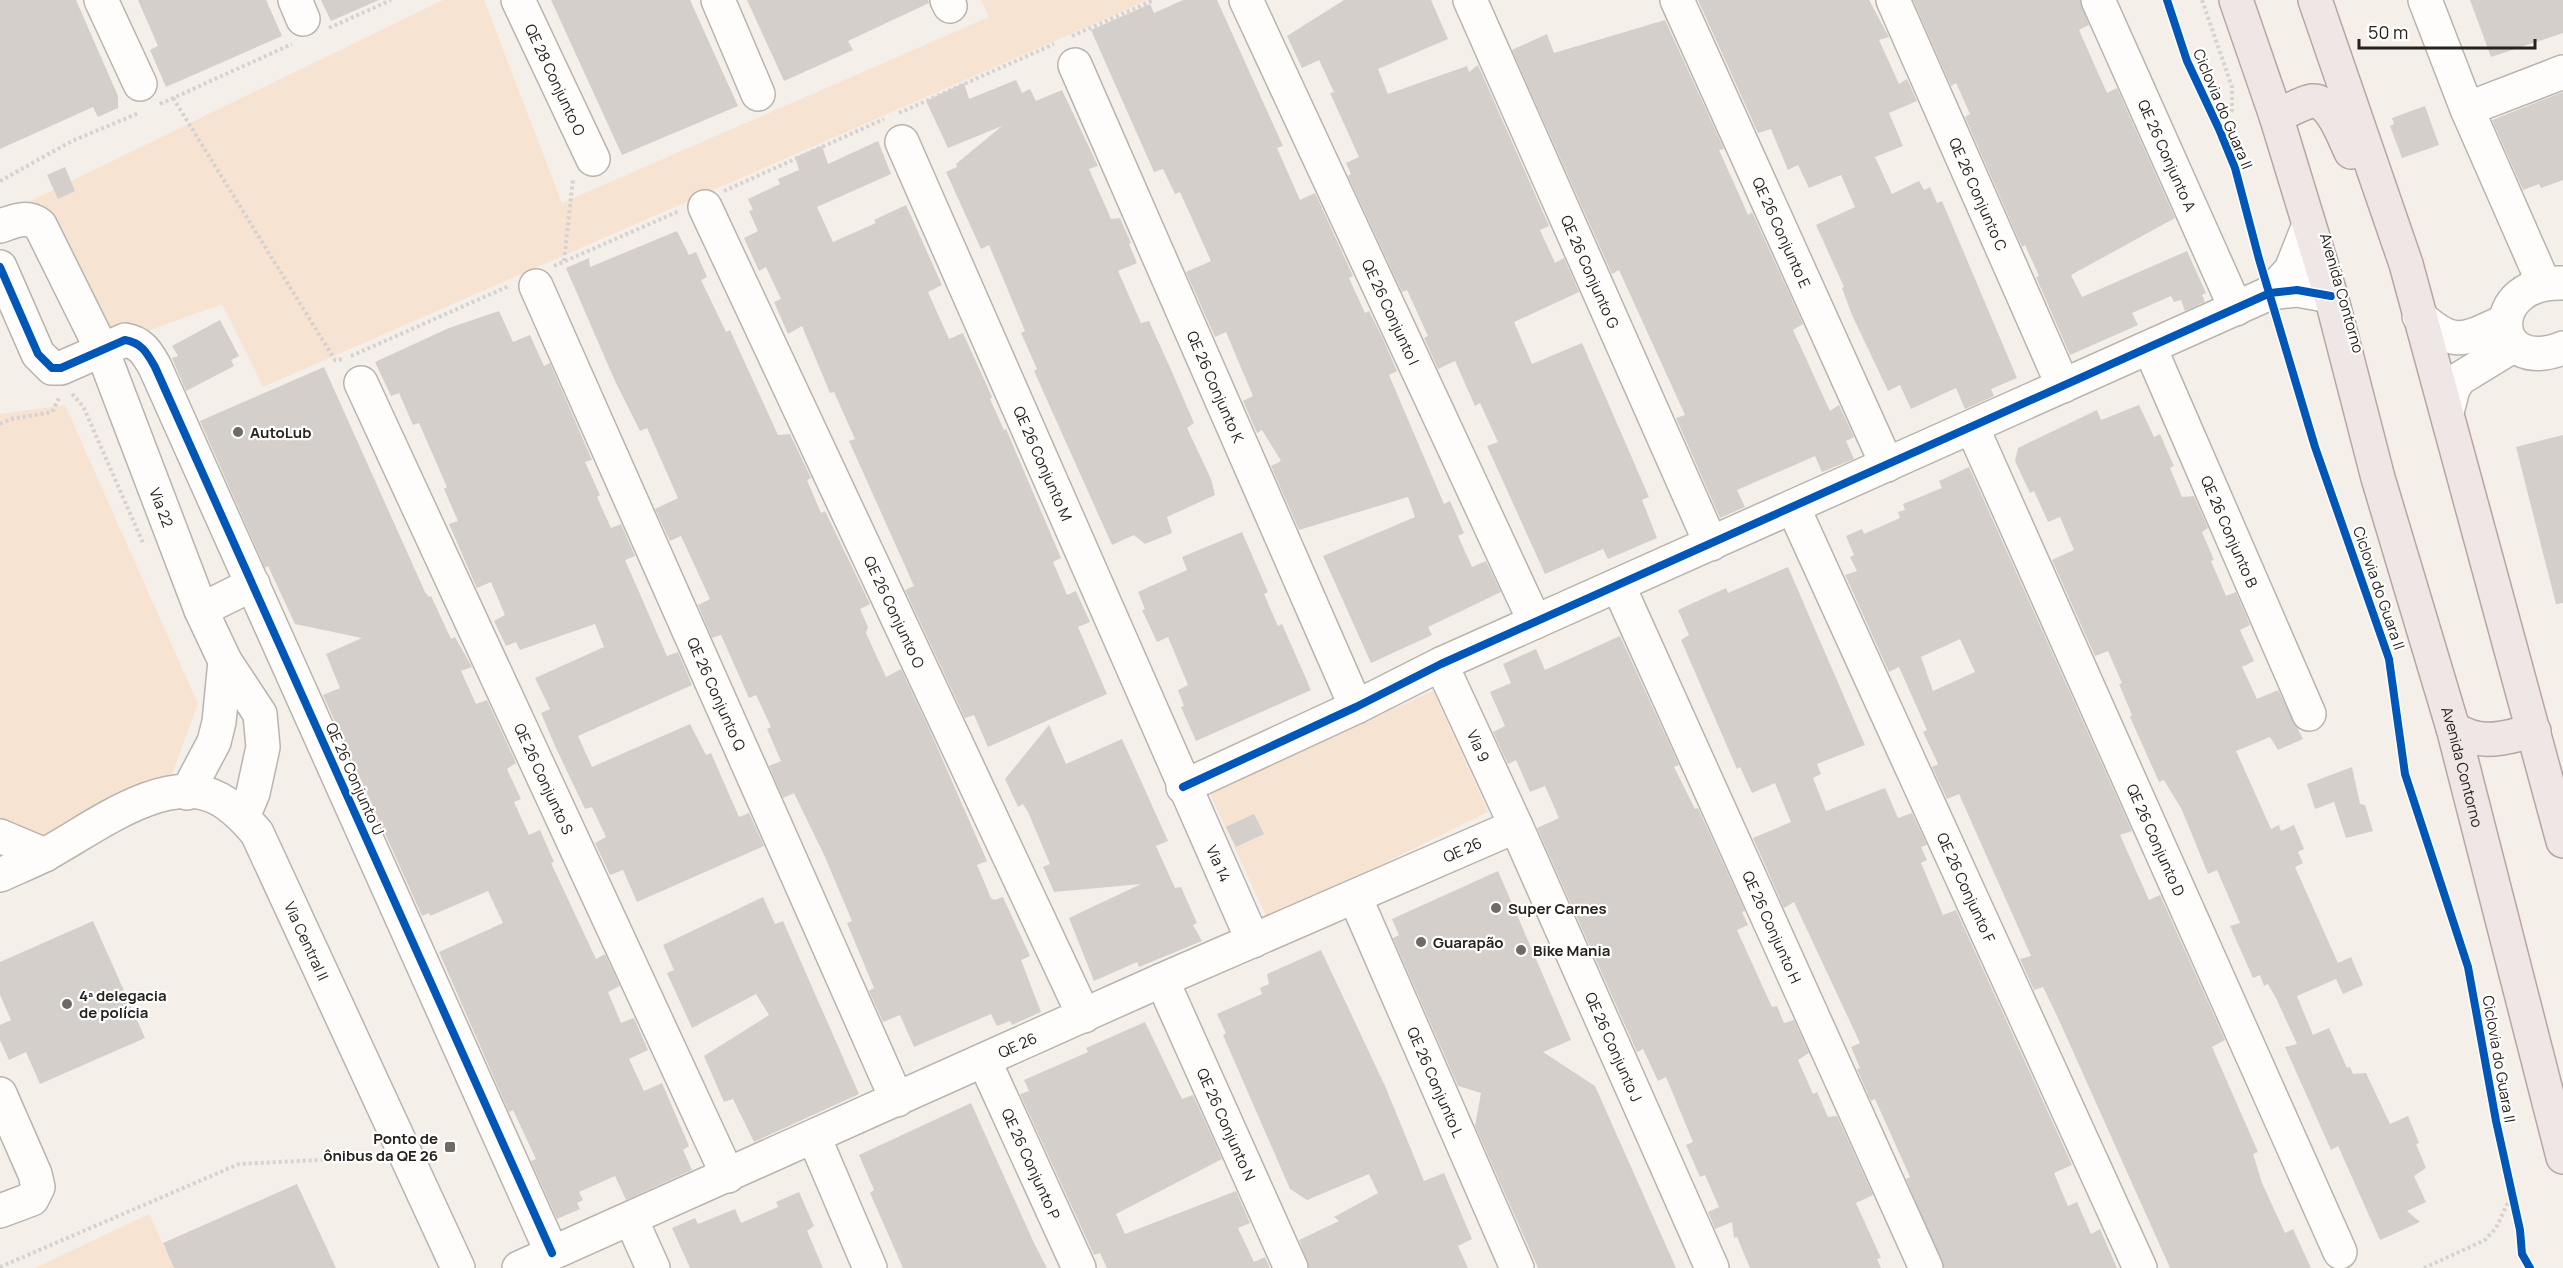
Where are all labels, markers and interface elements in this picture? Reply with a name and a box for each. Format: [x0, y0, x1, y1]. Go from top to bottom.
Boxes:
scale bar [2359, 12, 2534, 50]
street label: QE 28 Conjunto O [520, 20, 591, 139]
text: 50 m [2368, 20, 2408, 44]
street label: Ciclovia do Guara II [2188, 46, 2258, 172]
street label: QE 26 Conjunto A [2133, 96, 2202, 215]
street label: QE 26 Conjunto C [1944, 134, 2013, 254]
street label: QE 26 Conjunto E [1748, 174, 1816, 291]
street label: QE 26 Conjunto G [1556, 212, 1625, 332]
street label: Avenida Contorno [2315, 231, 2369, 355]
street label: QE 26 Conjunto I [1357, 256, 1425, 368]
street label: QE 26 Conjunto K [1182, 327, 1249, 446]
street label: QE 26 Conjunto M [1009, 403, 1078, 524]
place label: AutoLub [250, 422, 311, 443]
marker: AutoLub [231, 425, 245, 439]
street label: QE 26 Conjunto B [2196, 472, 2263, 591]
street label: Via 22 [145, 485, 179, 530]
street label: Ciclovia do Guara II [2348, 524, 2410, 652]
street label: QE 26 Conjunto O [859, 552, 930, 672]
street label: QE 26 Conjunto Q [683, 634, 751, 754]
street label: Avenida Contorno [2437, 704, 2489, 830]
street label: QE 26 Conjunto U [321, 719, 389, 839]
street label: QE 26 Conjunto S [509, 720, 579, 838]
street label: Via 9 [1462, 726, 1495, 765]
street label: QE 26 Conjunto D [2122, 780, 2190, 899]
street label: QE 26 Conjunto F [1932, 829, 2001, 946]
street label: QE 26 [1440, 832, 1485, 867]
street label: Via 14 [1202, 842, 1236, 885]
street label: QE 26 Conjunto H [1738, 867, 1807, 986]
street label: Via Central II [280, 898, 334, 984]
place label: Super Carnes [1508, 898, 1607, 919]
marker: Super Carnes [1489, 901, 1503, 915]
place label: Guarapão [1433, 932, 1504, 953]
marker: Guarapão [1414, 935, 1428, 949]
place label: Bike Mania [1533, 940, 1610, 961]
marker: Bike Mania [1514, 943, 1528, 957]
place label: 4ª delegacia de polícia [79, 985, 167, 1023]
street label: QE 26 Conjunto J [1580, 989, 1647, 1105]
street label: Ciclovia do Guara II [2477, 994, 2521, 1124]
marker: 4ª delegacia de polícia [60, 997, 74, 1011]
street label: QE 26 Conjunto L [1402, 1024, 1469, 1141]
street label: QE 26 [995, 1027, 1040, 1063]
street label: QE 26 Conjunto N [1192, 1065, 1261, 1184]
street label: QE 26 Conjunto P [997, 1105, 1066, 1223]
place label: Ponto de ônibus da QE 26 [323, 1128, 438, 1166]
marker: Ponto de ônibus da QE 26 [443, 1140, 457, 1154]

